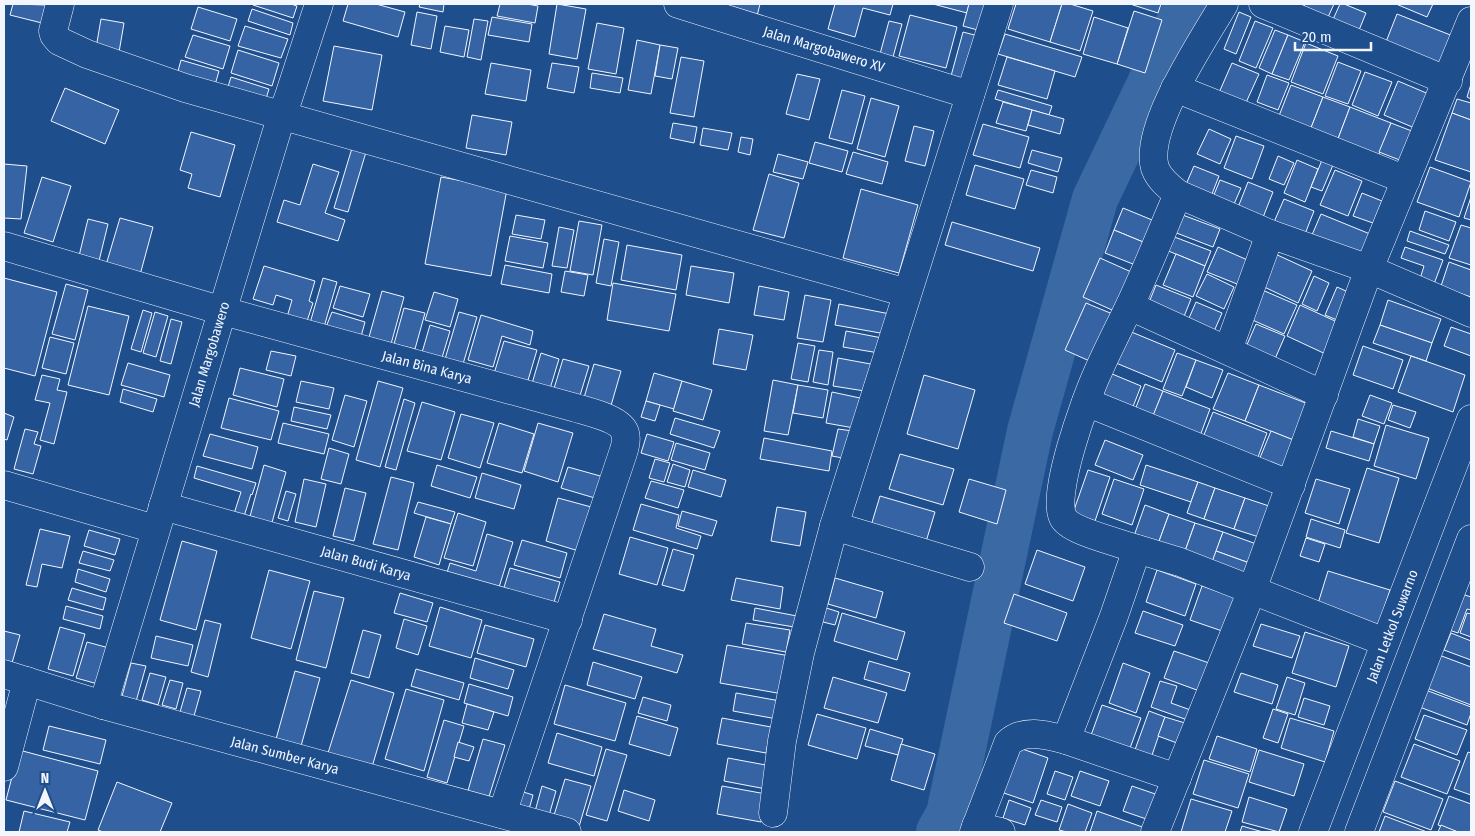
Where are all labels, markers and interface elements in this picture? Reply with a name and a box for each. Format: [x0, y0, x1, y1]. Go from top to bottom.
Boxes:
scale bar [1295, 20, 1371, 52]
street label: Jalan Margobawero XV [761, 23, 888, 76]
text: 20 m [1302, 28, 1332, 46]
street label: Jalan Margobawero [185, 300, 234, 409]
street label: Jalan Bina Karya [380, 347, 474, 388]
street label: Jalan Budi Karya [319, 542, 413, 585]
street label: Jalan Letkol Suwarno [1363, 567, 1422, 685]
street label: Jalan Sumber Karya [229, 733, 341, 778]
north arrow [20, 766, 70, 816]
text: N [41, 770, 49, 787]

